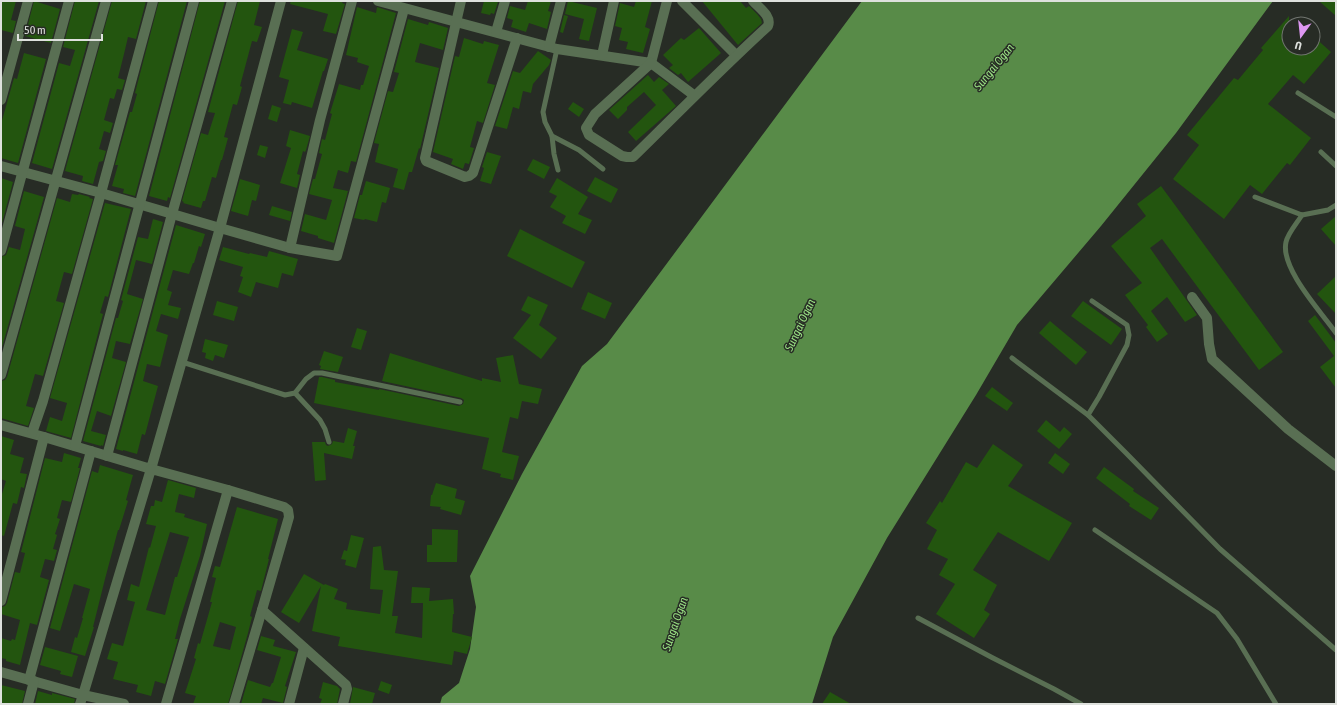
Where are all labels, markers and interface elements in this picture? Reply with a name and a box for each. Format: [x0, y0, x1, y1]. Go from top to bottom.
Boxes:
scale bar [18, 16, 102, 42]
north arrow [1281, 16, 1321, 56]
text: 50 m [24, 23, 46, 37]
text: U [1294, 39, 1303, 52]
water label: Sungai Ogan [970, 41, 1017, 94]
water label: Sungai Ogan [781, 297, 818, 354]
water label: Sungai Ogan [659, 595, 691, 654]

